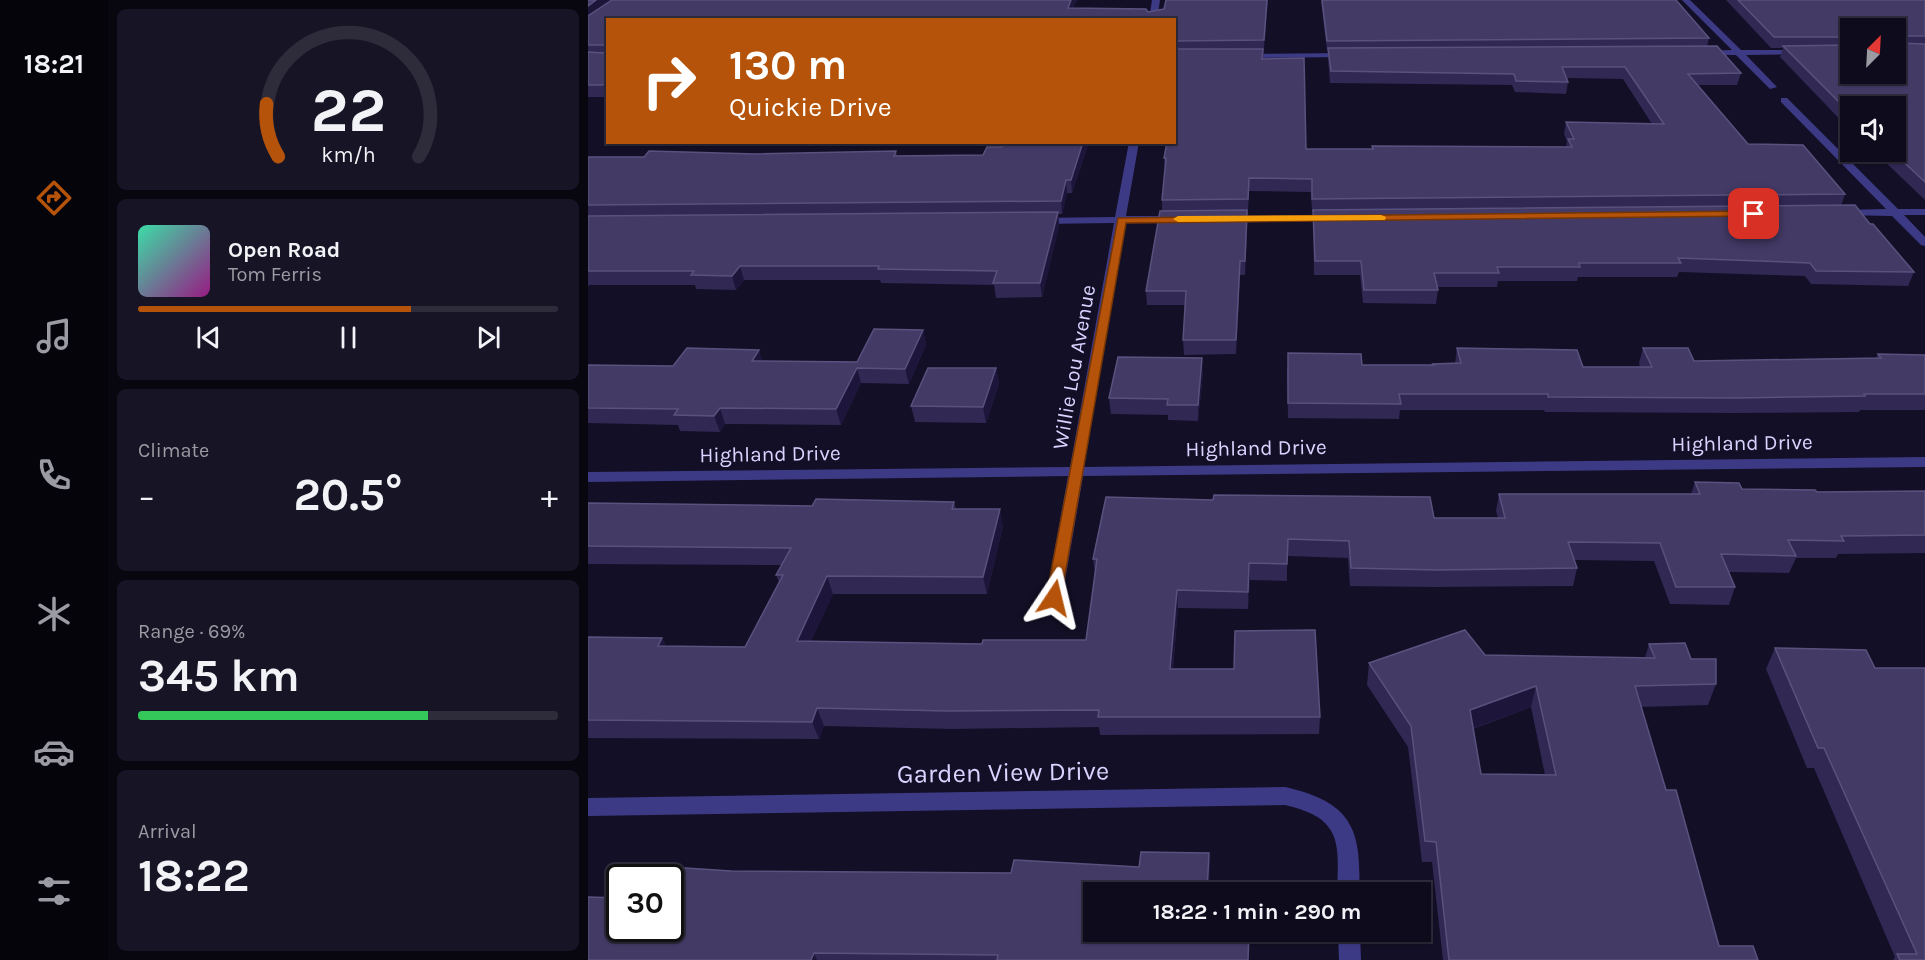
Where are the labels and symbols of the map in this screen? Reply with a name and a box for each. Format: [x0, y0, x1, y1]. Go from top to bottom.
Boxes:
north arrow [1840, 18, 1906, 84]
pin [1728, 188, 1779, 239]
street label: Willie Lou Avenue [1048, 283, 1100, 451]
street label: Highland Drive [1671, 430, 1813, 456]
street label: Highland Drive [1185, 435, 1327, 461]
street label: Highland Drive [699, 441, 841, 467]
position arrow [1022, 566, 1086, 630]
street label: Garden View Drive [896, 755, 1110, 790]
speed limit sign: 30 [606, 864, 684, 942]

